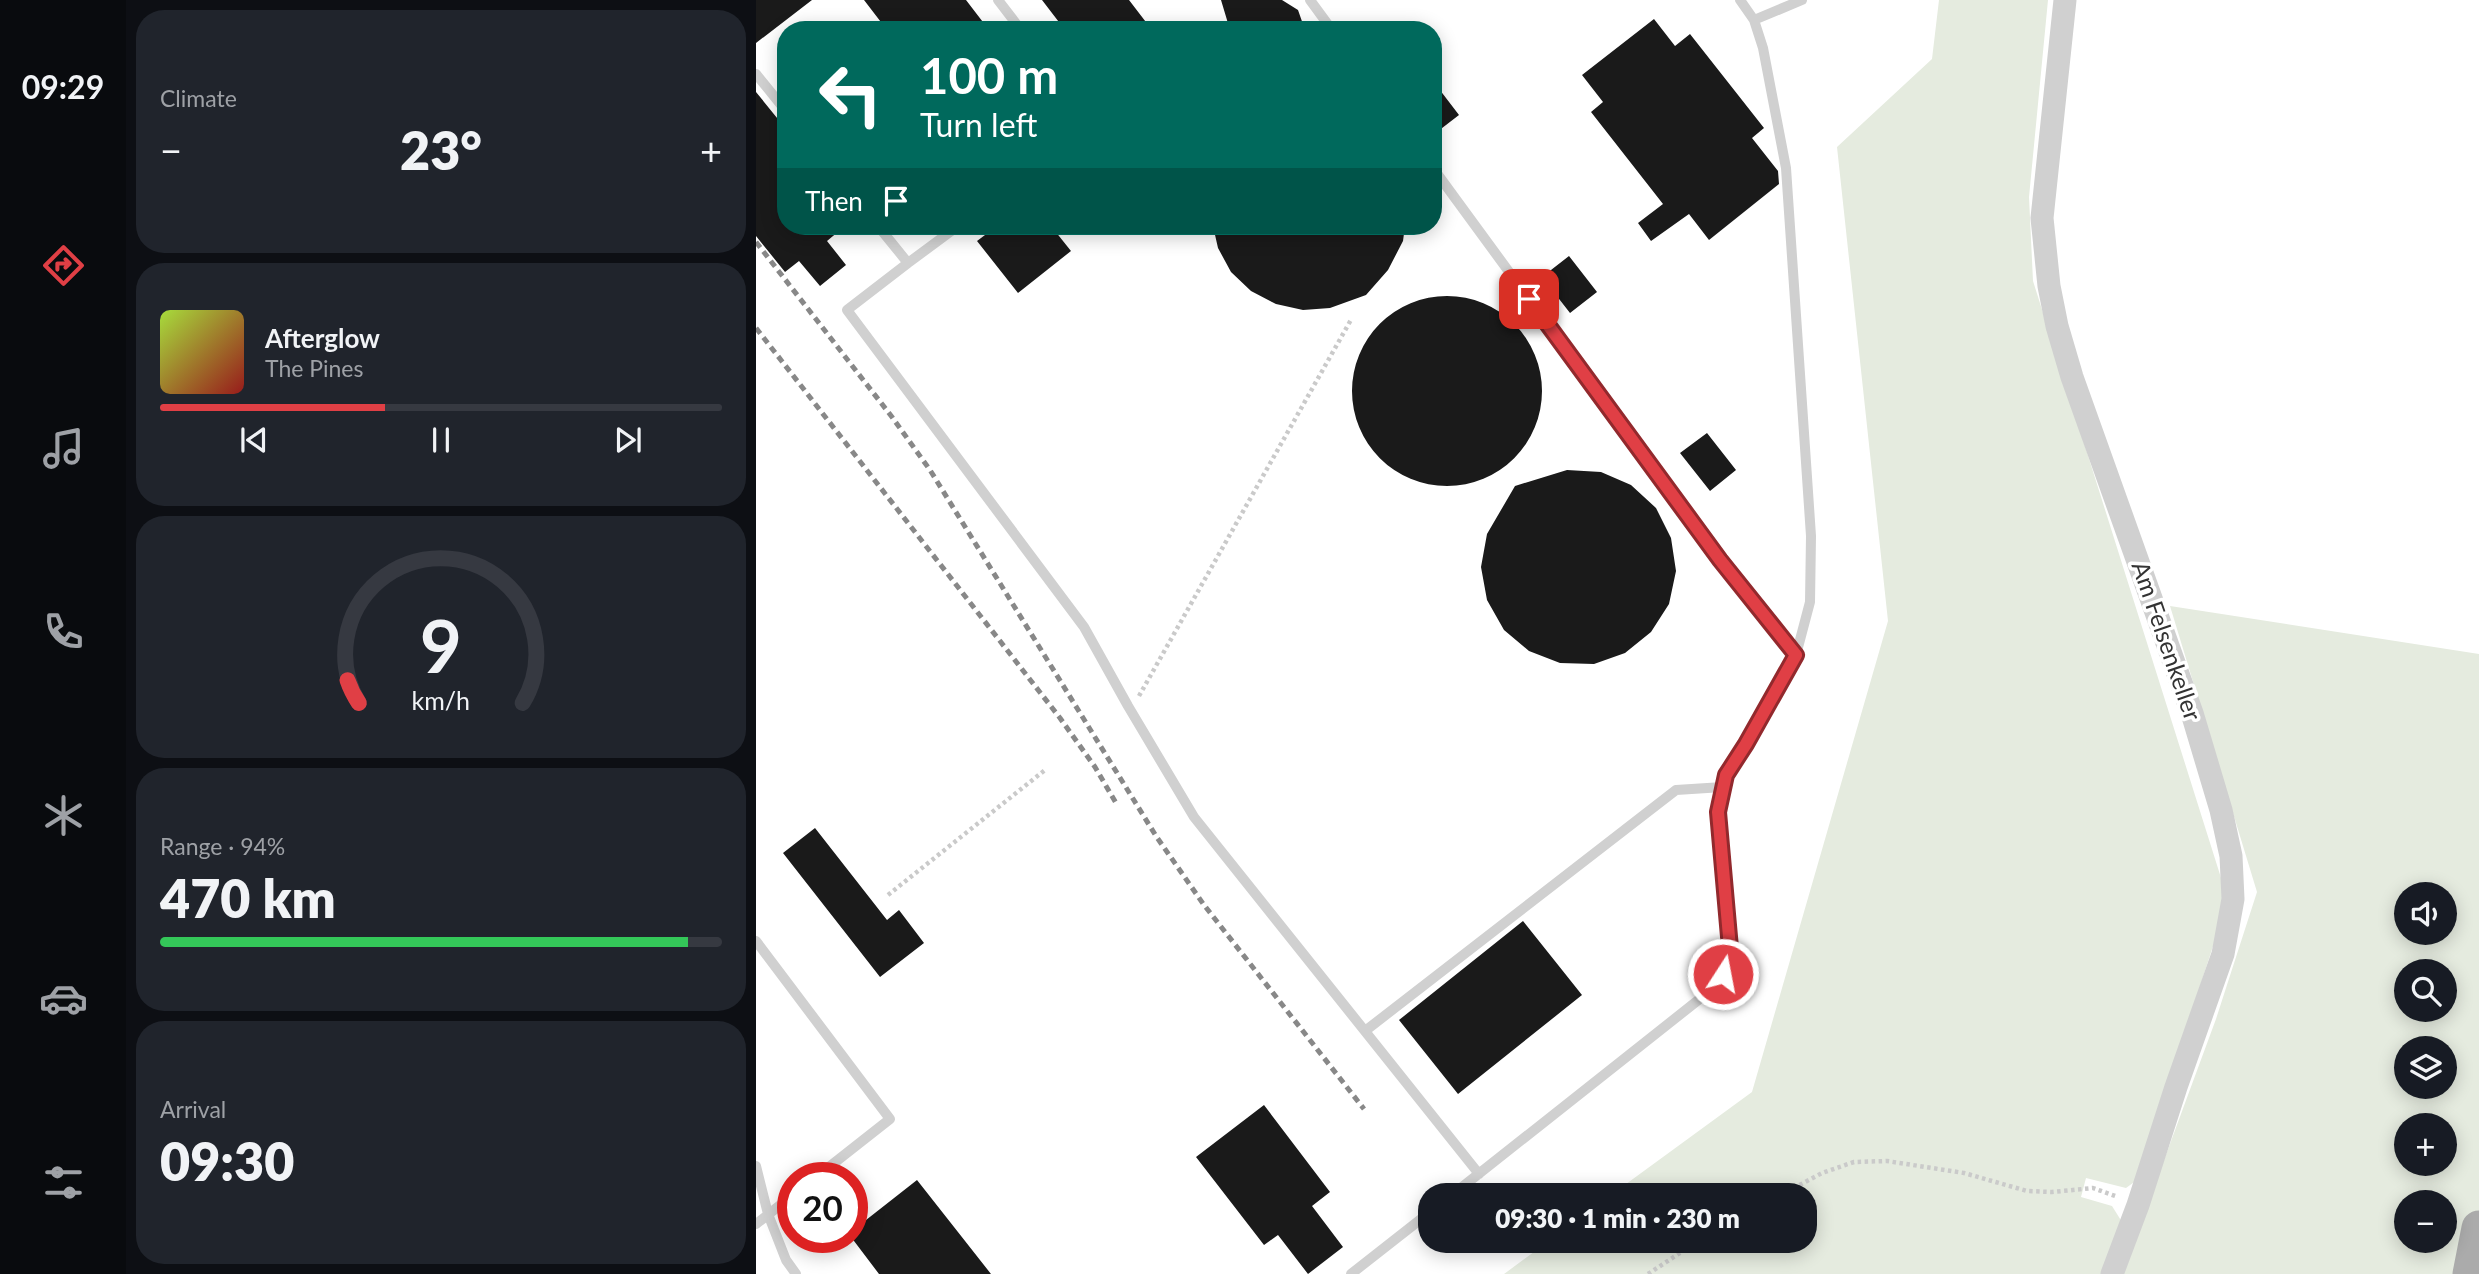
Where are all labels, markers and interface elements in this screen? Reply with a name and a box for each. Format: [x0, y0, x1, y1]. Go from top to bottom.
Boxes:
text: 100 m [920, 46, 1058, 104]
icon: left [805, 49, 896, 140]
text: 09:29 [22, 67, 104, 106]
text: Climate [160, 84, 237, 112]
text: Turn left [920, 105, 1037, 144]
text: 23° [400, 119, 482, 181]
text: − [160, 127, 182, 173]
text: + [700, 127, 722, 173]
icon: arrive [877, 182, 915, 220]
text: Then [805, 185, 863, 217]
icon: directions [39, 241, 88, 290]
pin [1499, 269, 1559, 329]
icon: arrive [1510, 280, 1548, 318]
text: Afterglow [265, 322, 380, 354]
text: The Pines [265, 354, 363, 382]
icon: previous [235, 421, 273, 459]
icon: pause [422, 421, 460, 459]
icon: next [609, 421, 647, 459]
icon: music [39, 424, 88, 473]
street label: Am Felsenkeller [2127, 557, 2208, 724]
text: 9 [420, 601, 462, 689]
icon: phone [39, 607, 88, 656]
text: km/h [412, 685, 470, 715]
icon: climate [39, 791, 88, 840]
text: Range · 94% [160, 832, 285, 860]
text: 470 km [160, 867, 336, 929]
map controls [2394, 882, 2457, 1253]
button: sound [2394, 882, 2457, 945]
position arrow [1686, 937, 1760, 1011]
button: search [2394, 959, 2457, 1022]
icon: car [39, 974, 88, 1023]
button: layers [2394, 1036, 2457, 1099]
text: Arrival [160, 1095, 226, 1123]
button: + [2394, 1113, 2457, 1176]
text: 09:30 [160, 1130, 294, 1192]
icon: filters [39, 1158, 88, 1207]
speed limit sign: 20 [777, 1162, 868, 1253]
button: − [2394, 1190, 2457, 1253]
text: 09:30 · 1 min · 230 m [1495, 1202, 1740, 1234]

